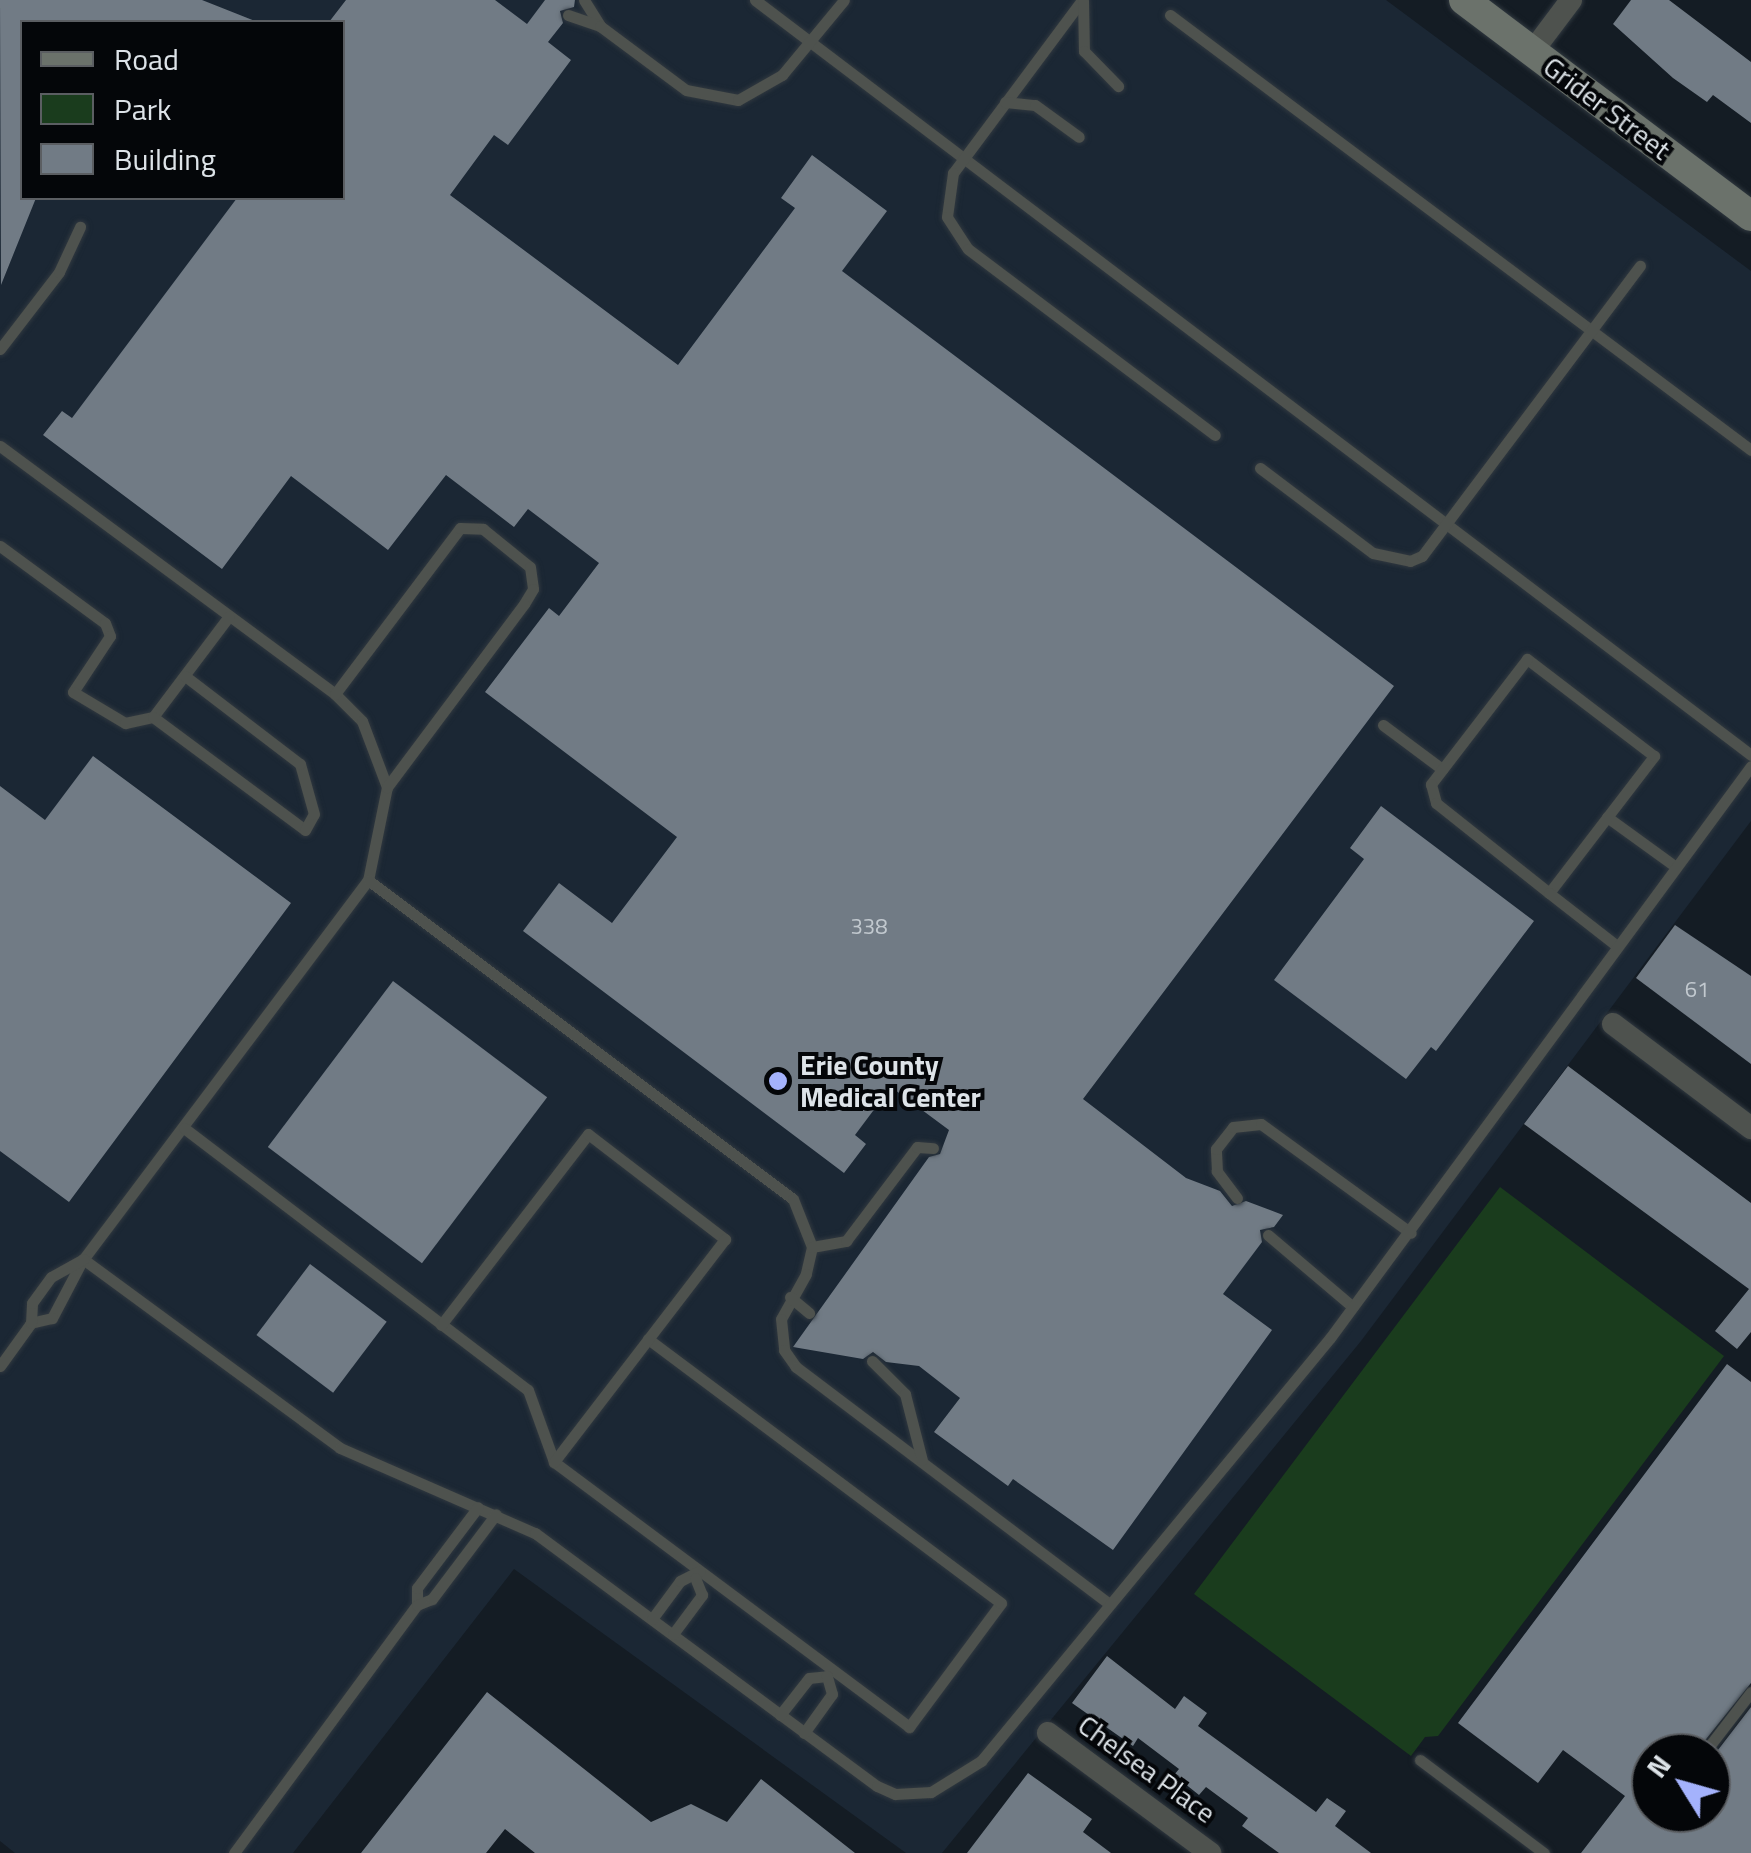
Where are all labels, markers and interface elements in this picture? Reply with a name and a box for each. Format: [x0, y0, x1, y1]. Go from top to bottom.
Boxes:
legend [20, 20, 345, 200]
text: Road [114, 36, 179, 82]
street label: Grider Street [1537, 49, 1677, 167]
text: Park [114, 86, 171, 132]
text: Building [114, 136, 216, 182]
house number: 338 [851, 914, 887, 940]
house number: 61 [1685, 977, 1709, 1003]
place label: Erie County Medical Center [800, 1048, 981, 1114]
marker: Erie County Medical Center [765, 1068, 791, 1094]
street label: Chelsea Place [1072, 1708, 1222, 1830]
north arrow [1631, 1733, 1731, 1833]
text: N [1635, 1745, 1681, 1787]

